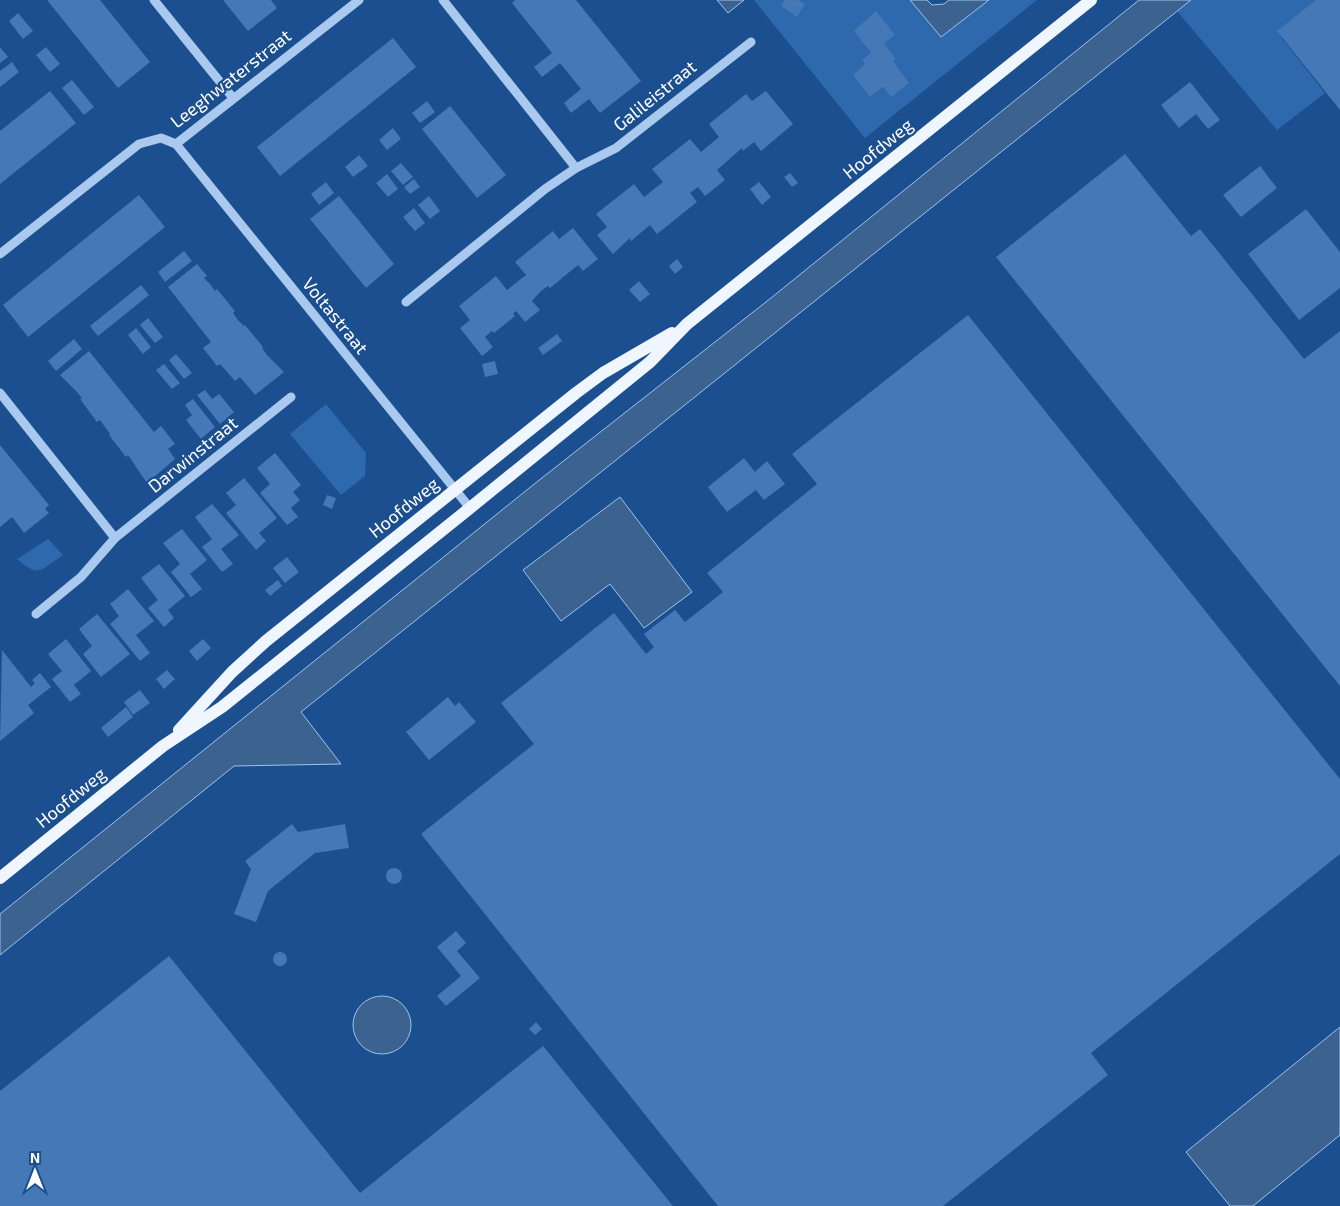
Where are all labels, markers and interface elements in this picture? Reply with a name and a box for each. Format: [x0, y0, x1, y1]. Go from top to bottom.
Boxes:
street label: Leeghwaterstraat [166, 24, 295, 132]
street label: Galileistraat [608, 55, 700, 135]
street label: Hoofdweg [838, 113, 917, 183]
street label: Voltastraat [298, 273, 373, 358]
street label: Darwinstraat [143, 411, 242, 497]
street label: Hoofdweg [364, 472, 443, 542]
street label: Hoofdweg [31, 762, 110, 832]
north arrow [10, 1146, 60, 1196]
text: N [30, 1149, 40, 1166]

